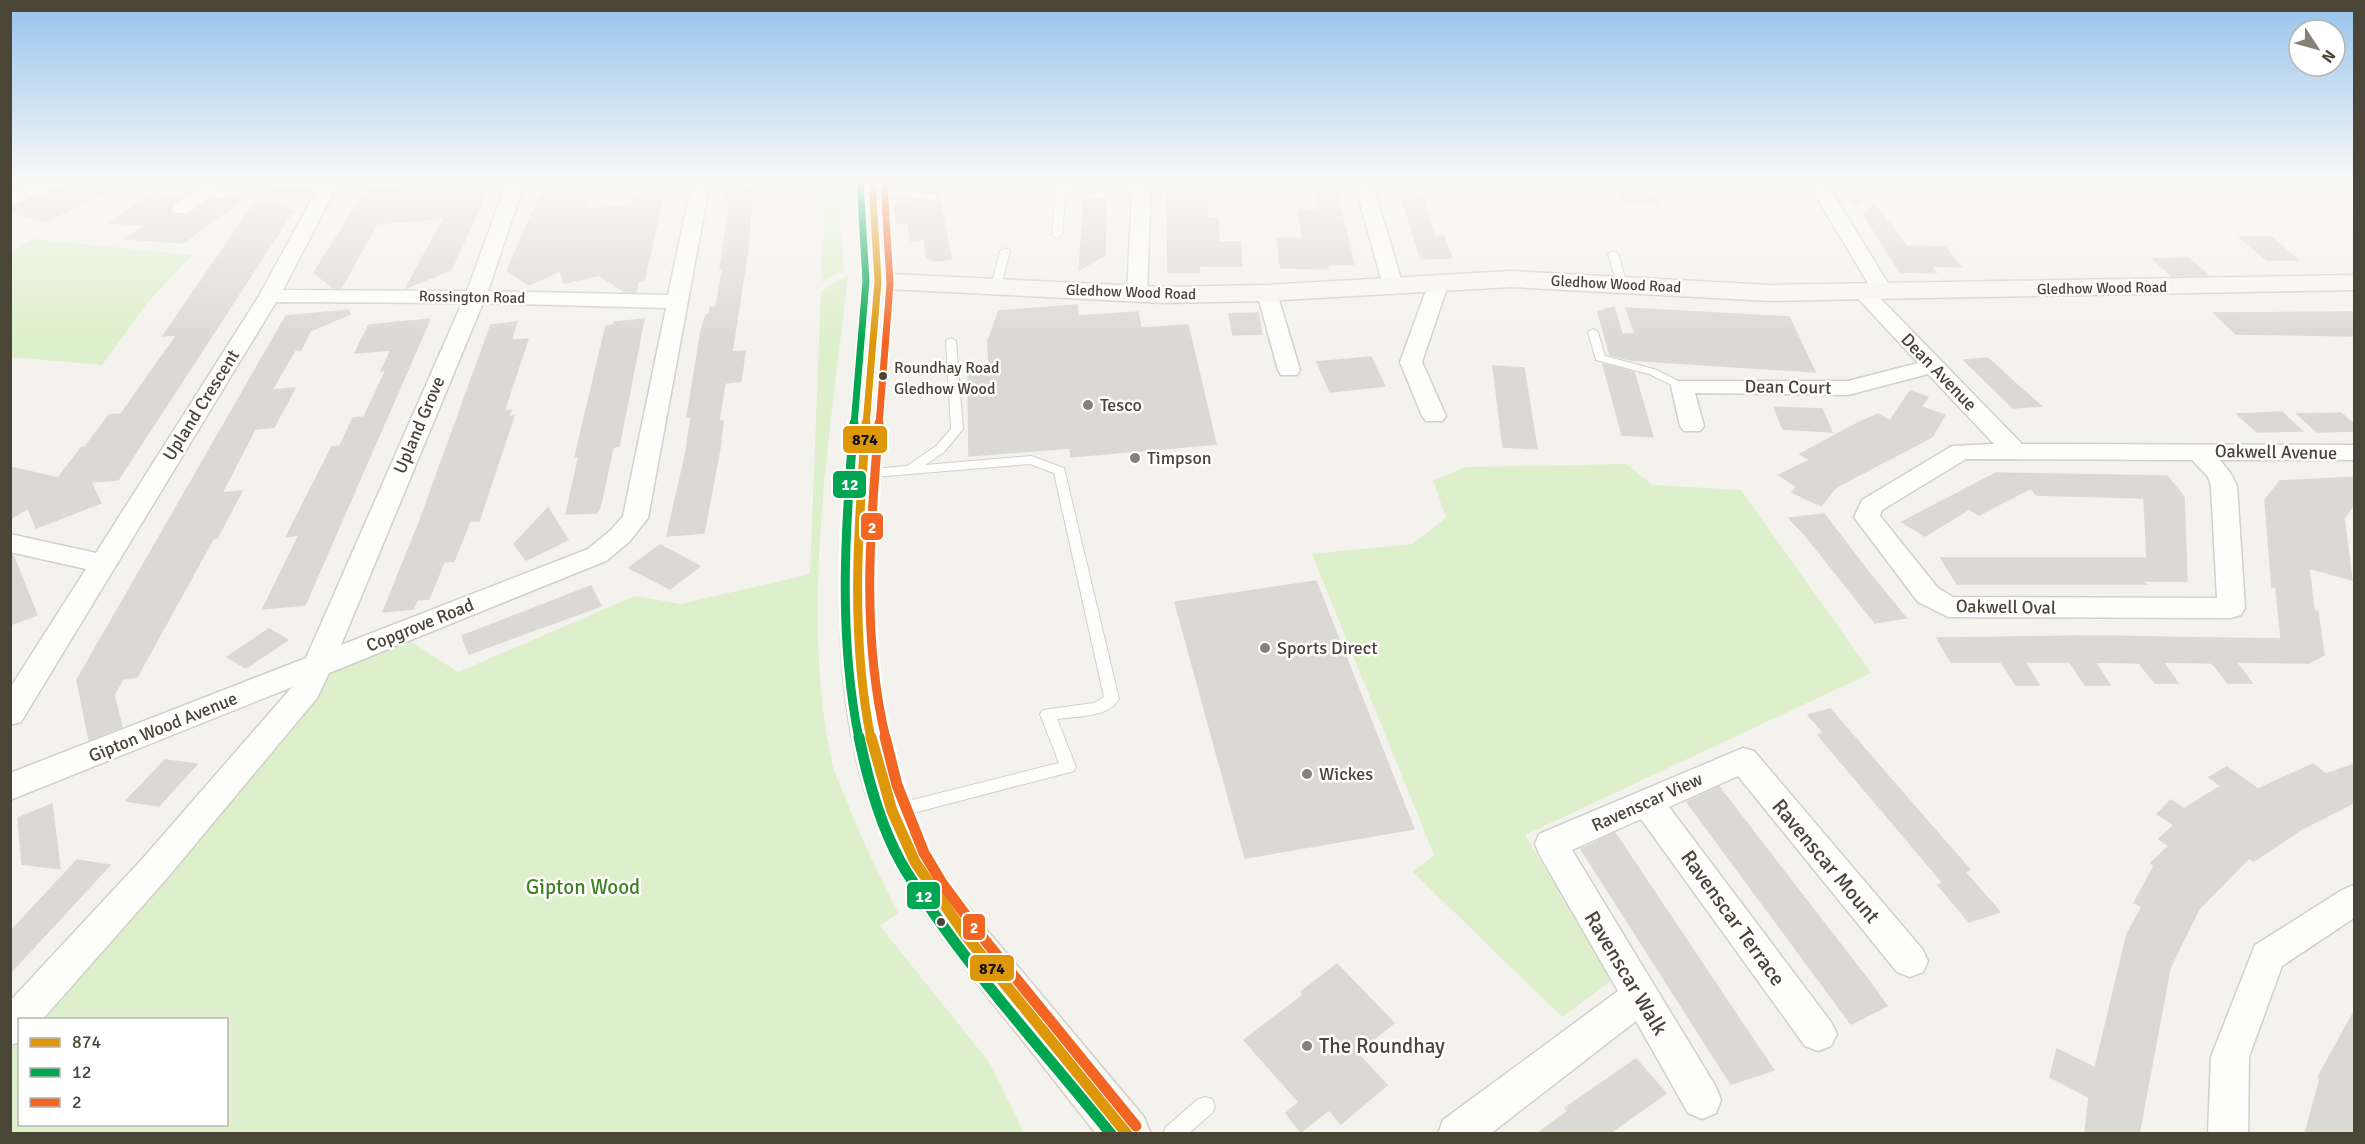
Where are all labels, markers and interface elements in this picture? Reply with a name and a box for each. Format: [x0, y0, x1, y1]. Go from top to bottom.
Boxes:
north arrow [2287, 18, 2347, 78]
text: N [2317, 46, 2340, 67]
street label: Gledhow Wood Road [1550, 272, 1682, 296]
street label: Gledhow Wood Road [2037, 278, 2167, 298]
street label: Gledhow Wood Road [1066, 281, 1197, 303]
street label: Rossington Road [419, 287, 525, 307]
street label: Dean Avenue [1896, 328, 1982, 416]
street label: Upland Crescent [158, 345, 244, 465]
place label: Roundhay Road Gledhow Wood [894, 358, 1000, 399]
marker: Roundhay Road Gledhow Wood [877, 370, 889, 382]
street label: Upland Grove [389, 373, 449, 477]
street label: Dean Court [1744, 375, 1832, 399]
place label: Tesco [1100, 394, 1142, 416]
marker: Tesco [1081, 398, 1095, 412]
line badge: 874 [842, 425, 888, 454]
text: 874 [852, 430, 878, 450]
street label: Oakwell Avenue [2215, 440, 2337, 464]
place label: Timpson [1147, 447, 1212, 469]
marker: Timpson [1128, 451, 1142, 465]
line badge: 12 [832, 470, 867, 499]
text: 12 [841, 475, 859, 495]
line badge: 2 [860, 512, 884, 541]
text: 2 [868, 518, 876, 538]
street label: Copgrove Road [363, 593, 477, 657]
street label: Oakwell Oval [1956, 595, 2056, 619]
place label: Sports Direct [1277, 637, 1378, 659]
marker: Sports Direct [1258, 641, 1272, 655]
street label: Gipton Wood Avenue [85, 687, 241, 767]
place label: Wickes [1319, 763, 1373, 785]
marker: Wickes [1300, 767, 1314, 781]
street label: Ravenscar View [1588, 768, 1706, 836]
street label: Ravenscar Mount [1766, 794, 1886, 928]
street label: Ravenscar Terrace [1675, 845, 1791, 991]
park label: Gipton Wood [526, 874, 640, 900]
line badge: 12 [906, 881, 941, 910]
text: 12 [915, 887, 933, 907]
street label: Ravenscar Walk [1579, 906, 1674, 1040]
line badge: 2 [962, 913, 986, 941]
unlabelled marker [935, 916, 947, 928]
text: 2 [970, 918, 978, 938]
line badge: 874 [969, 954, 1015, 982]
text: 874 [979, 959, 1005, 979]
legend [18, 1018, 228, 1126]
text: 874 [72, 1031, 101, 1053]
place label: The Roundhay [1319, 1033, 1445, 1059]
marker: The Roundhay [1300, 1039, 1314, 1053]
text: 12 [72, 1061, 91, 1083]
text: 2 [72, 1091, 82, 1113]

